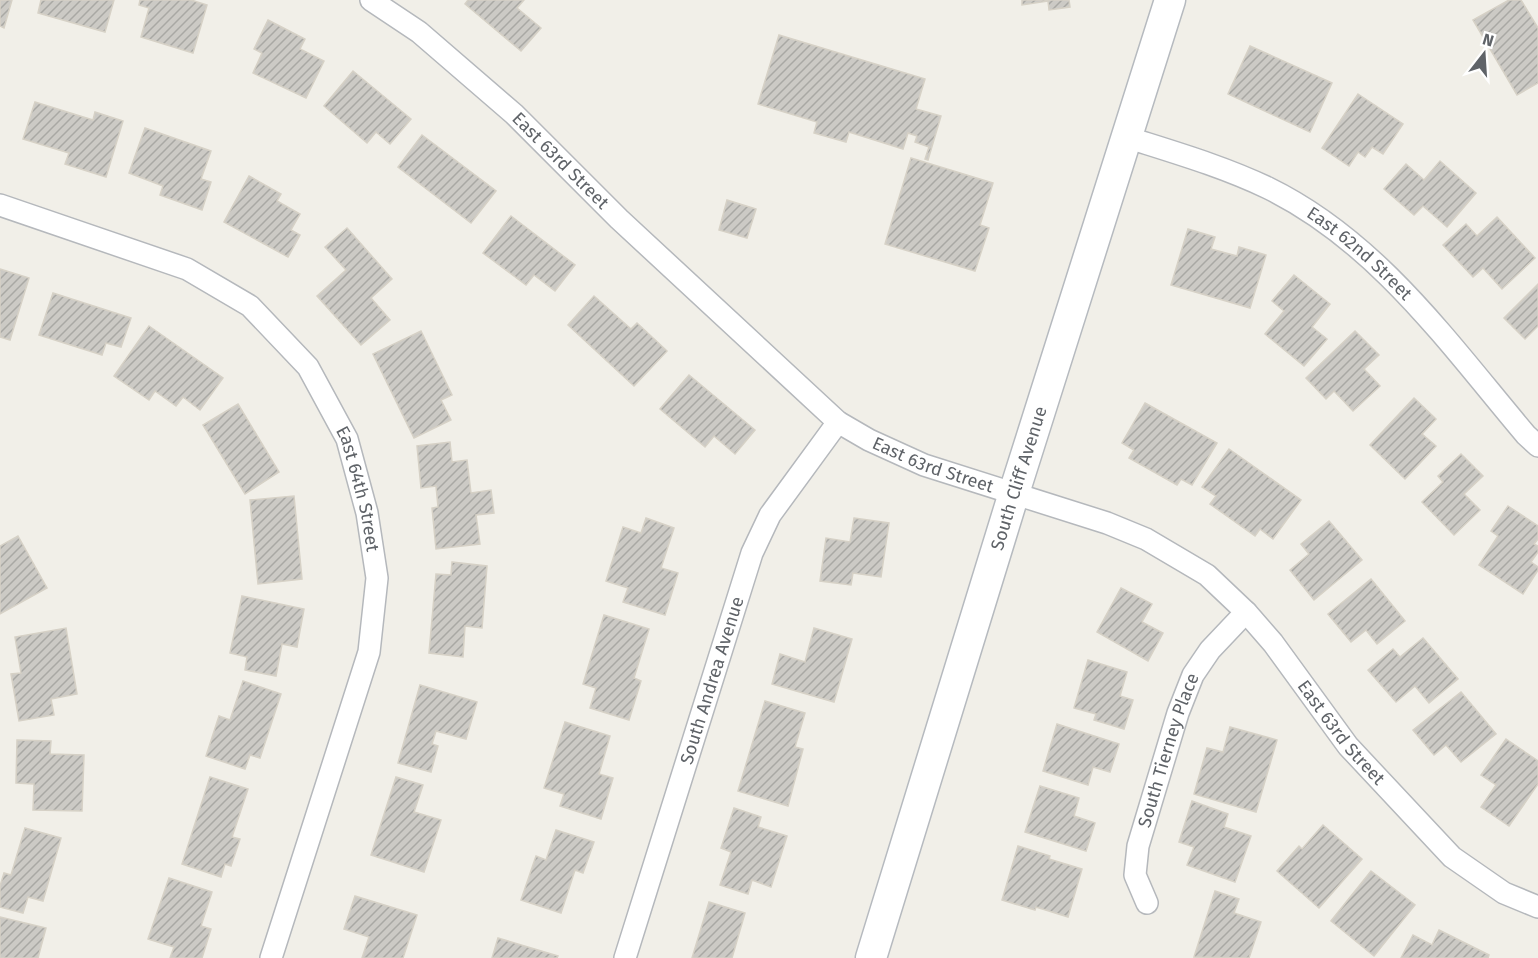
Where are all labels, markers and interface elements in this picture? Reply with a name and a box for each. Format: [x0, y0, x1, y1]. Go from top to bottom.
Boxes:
north arrow [1454, 24, 1514, 84]
text: N [1480, 29, 1496, 51]
street label: East 63rd Street [508, 108, 614, 214]
street label: East 62nd Street [1303, 202, 1417, 305]
street label: South Cliff Avenue [986, 404, 1052, 553]
street label: East 64th Street [331, 422, 384, 554]
street label: East 63rd Street [869, 432, 997, 498]
street label: South Andrea Avenue [675, 594, 749, 767]
street label: South Tierney Place [1133, 670, 1204, 830]
street label: East 63rd Street [1293, 676, 1390, 790]

